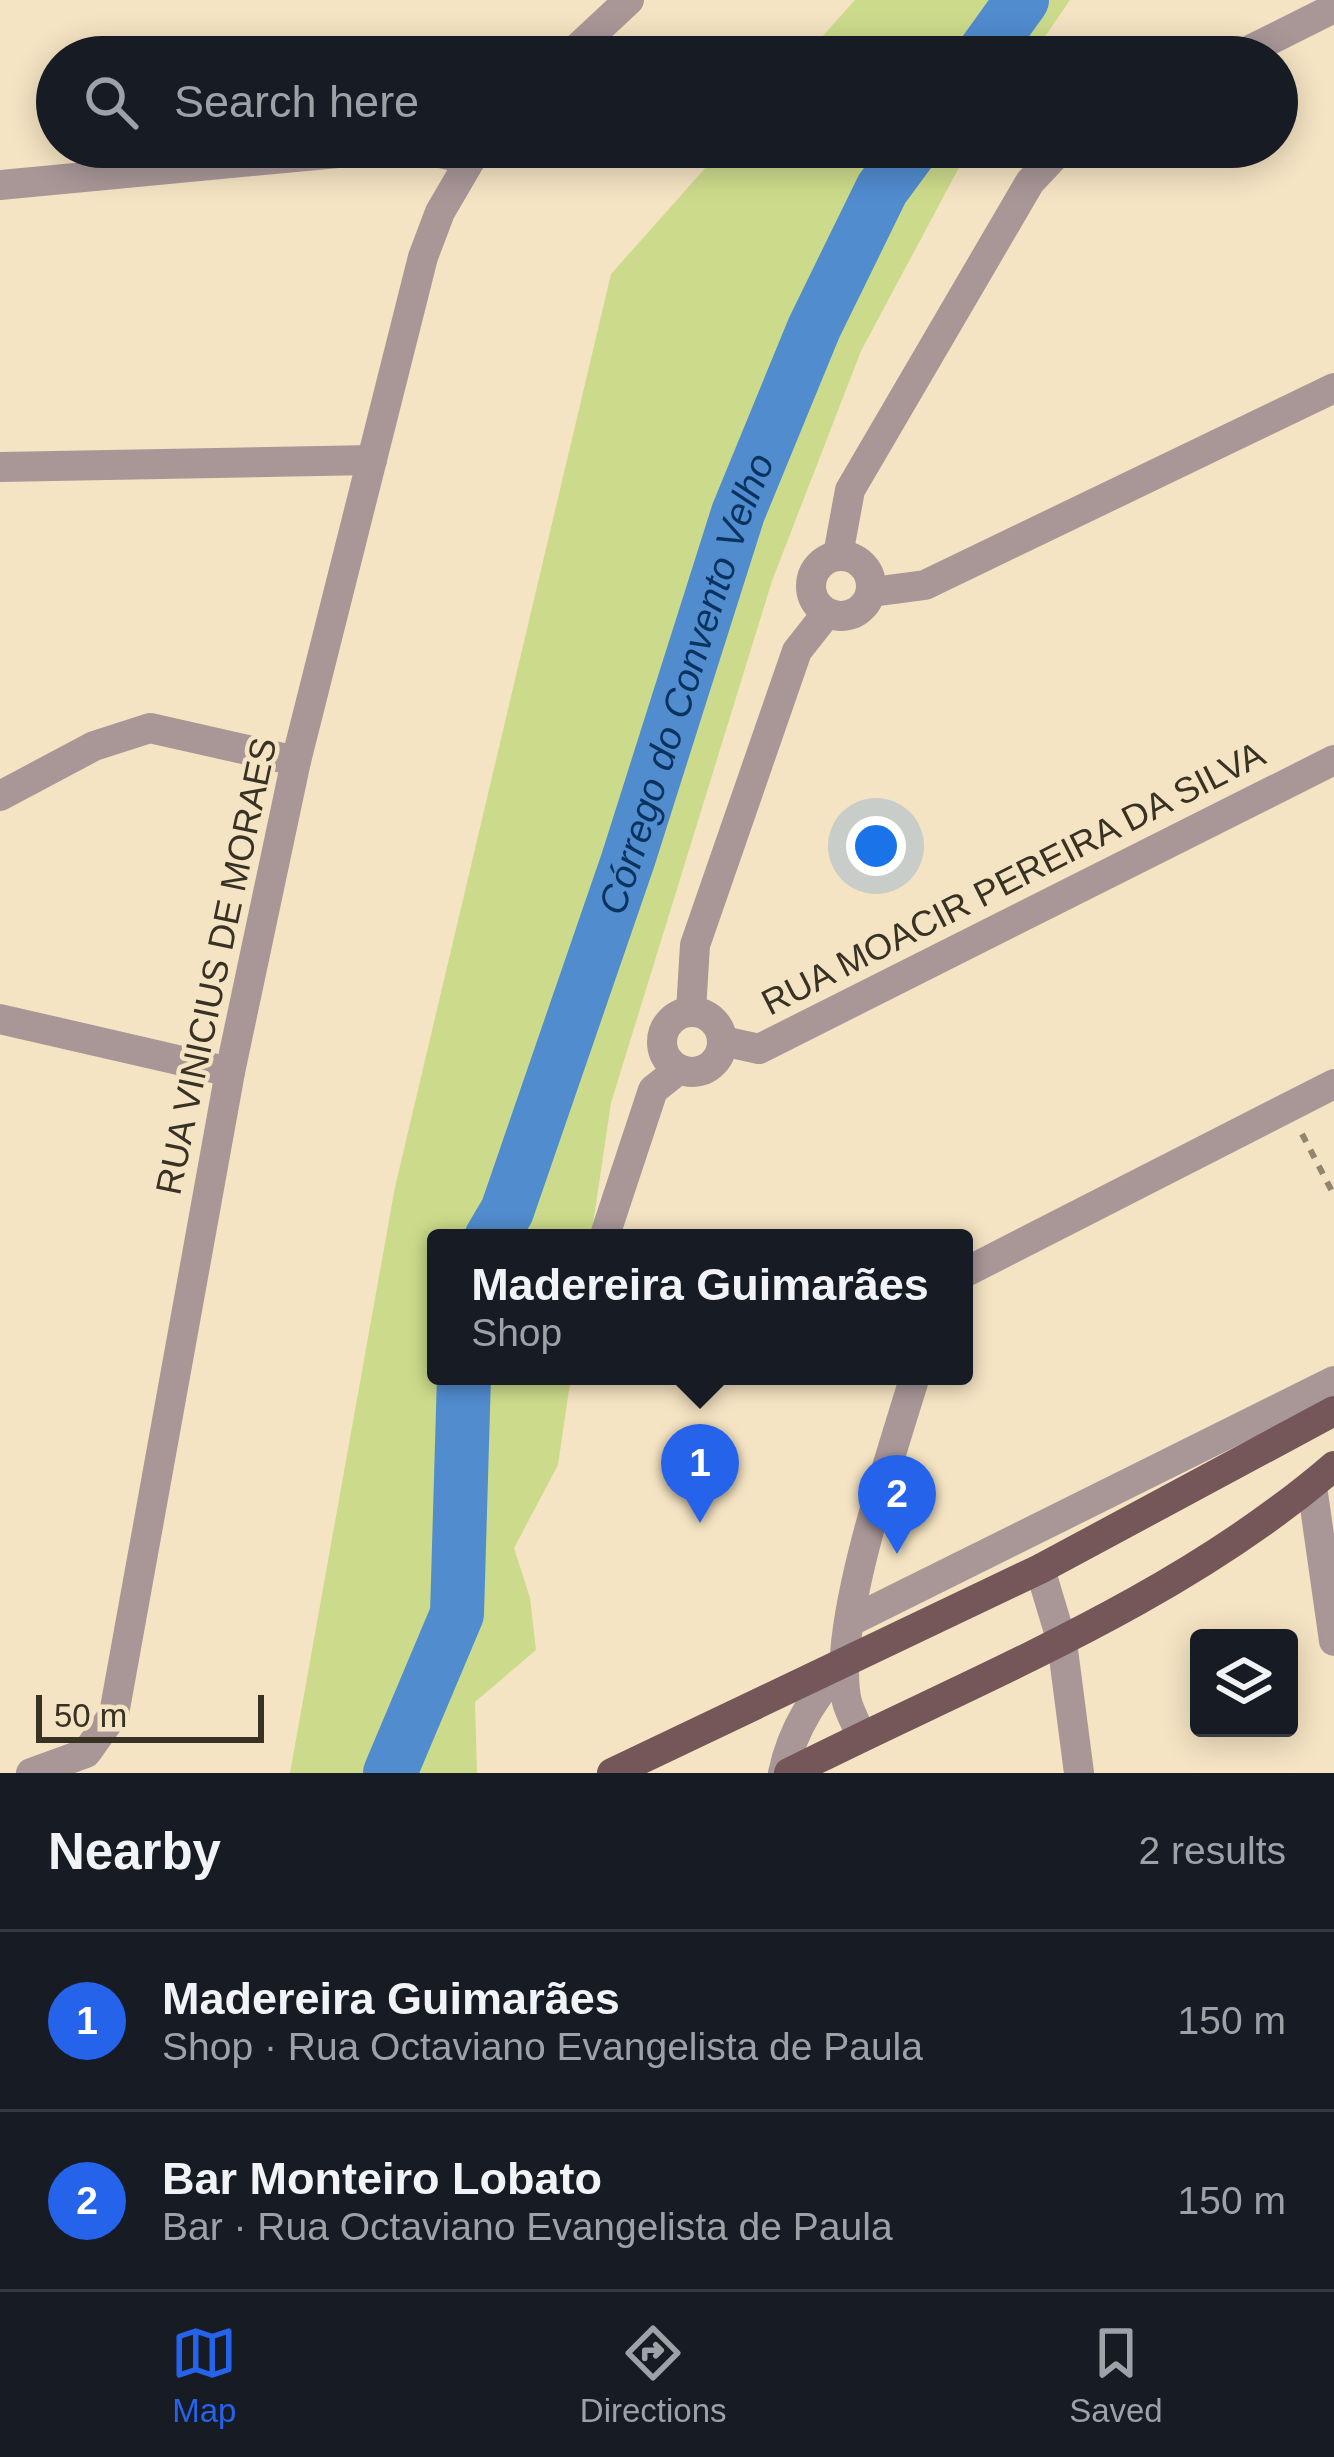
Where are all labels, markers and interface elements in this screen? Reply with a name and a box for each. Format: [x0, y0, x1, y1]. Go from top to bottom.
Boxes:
search box [36, 36, 1298, 168]
icon: search [78, 69, 144, 135]
text: Search here [174, 76, 419, 127]
water label: Córrego do Convento Velho [589, 447, 782, 920]
street label: RUA MOACIR PEREIRA DA SILVA [755, 733, 1271, 1023]
street label: RUA VINICIUS DE MORAES [147, 734, 285, 1198]
your location [846, 816, 906, 876]
popup [427, 1229, 973, 1385]
text: Madereira Guimarães [471, 1259, 929, 1310]
text: Shop [471, 1311, 562, 1354]
pin: 1 [661, 1424, 739, 1523]
pin: 2 [858, 1455, 936, 1554]
map controls [1190, 1629, 1298, 1737]
button: layers [1190, 1629, 1298, 1737]
scale bar [36, 1689, 264, 1742]
text: 50 m [54, 1697, 127, 1734]
text: Nearby [48, 1823, 221, 1880]
text: 2 results [1139, 1829, 1286, 1872]
text: Madereira Guimarães [162, 1973, 620, 2024]
text: 1 [76, 1999, 98, 2042]
text: 150 m [1178, 1999, 1286, 2042]
text: Shop · Rua Octaviano Evangelista de Paula [162, 2025, 923, 2068]
text: Bar Monteiro Lobato [162, 2153, 602, 2204]
text: 2 [76, 2179, 98, 2222]
text: 150 m [1178, 2179, 1286, 2222]
text: Bar · Rua Octaviano Evangelista de Paula [162, 2205, 893, 2248]
tab: Map [171, 2320, 237, 2430]
tab: Directions [580, 2320, 727, 2430]
tab: Saved [1069, 2320, 1163, 2430]

